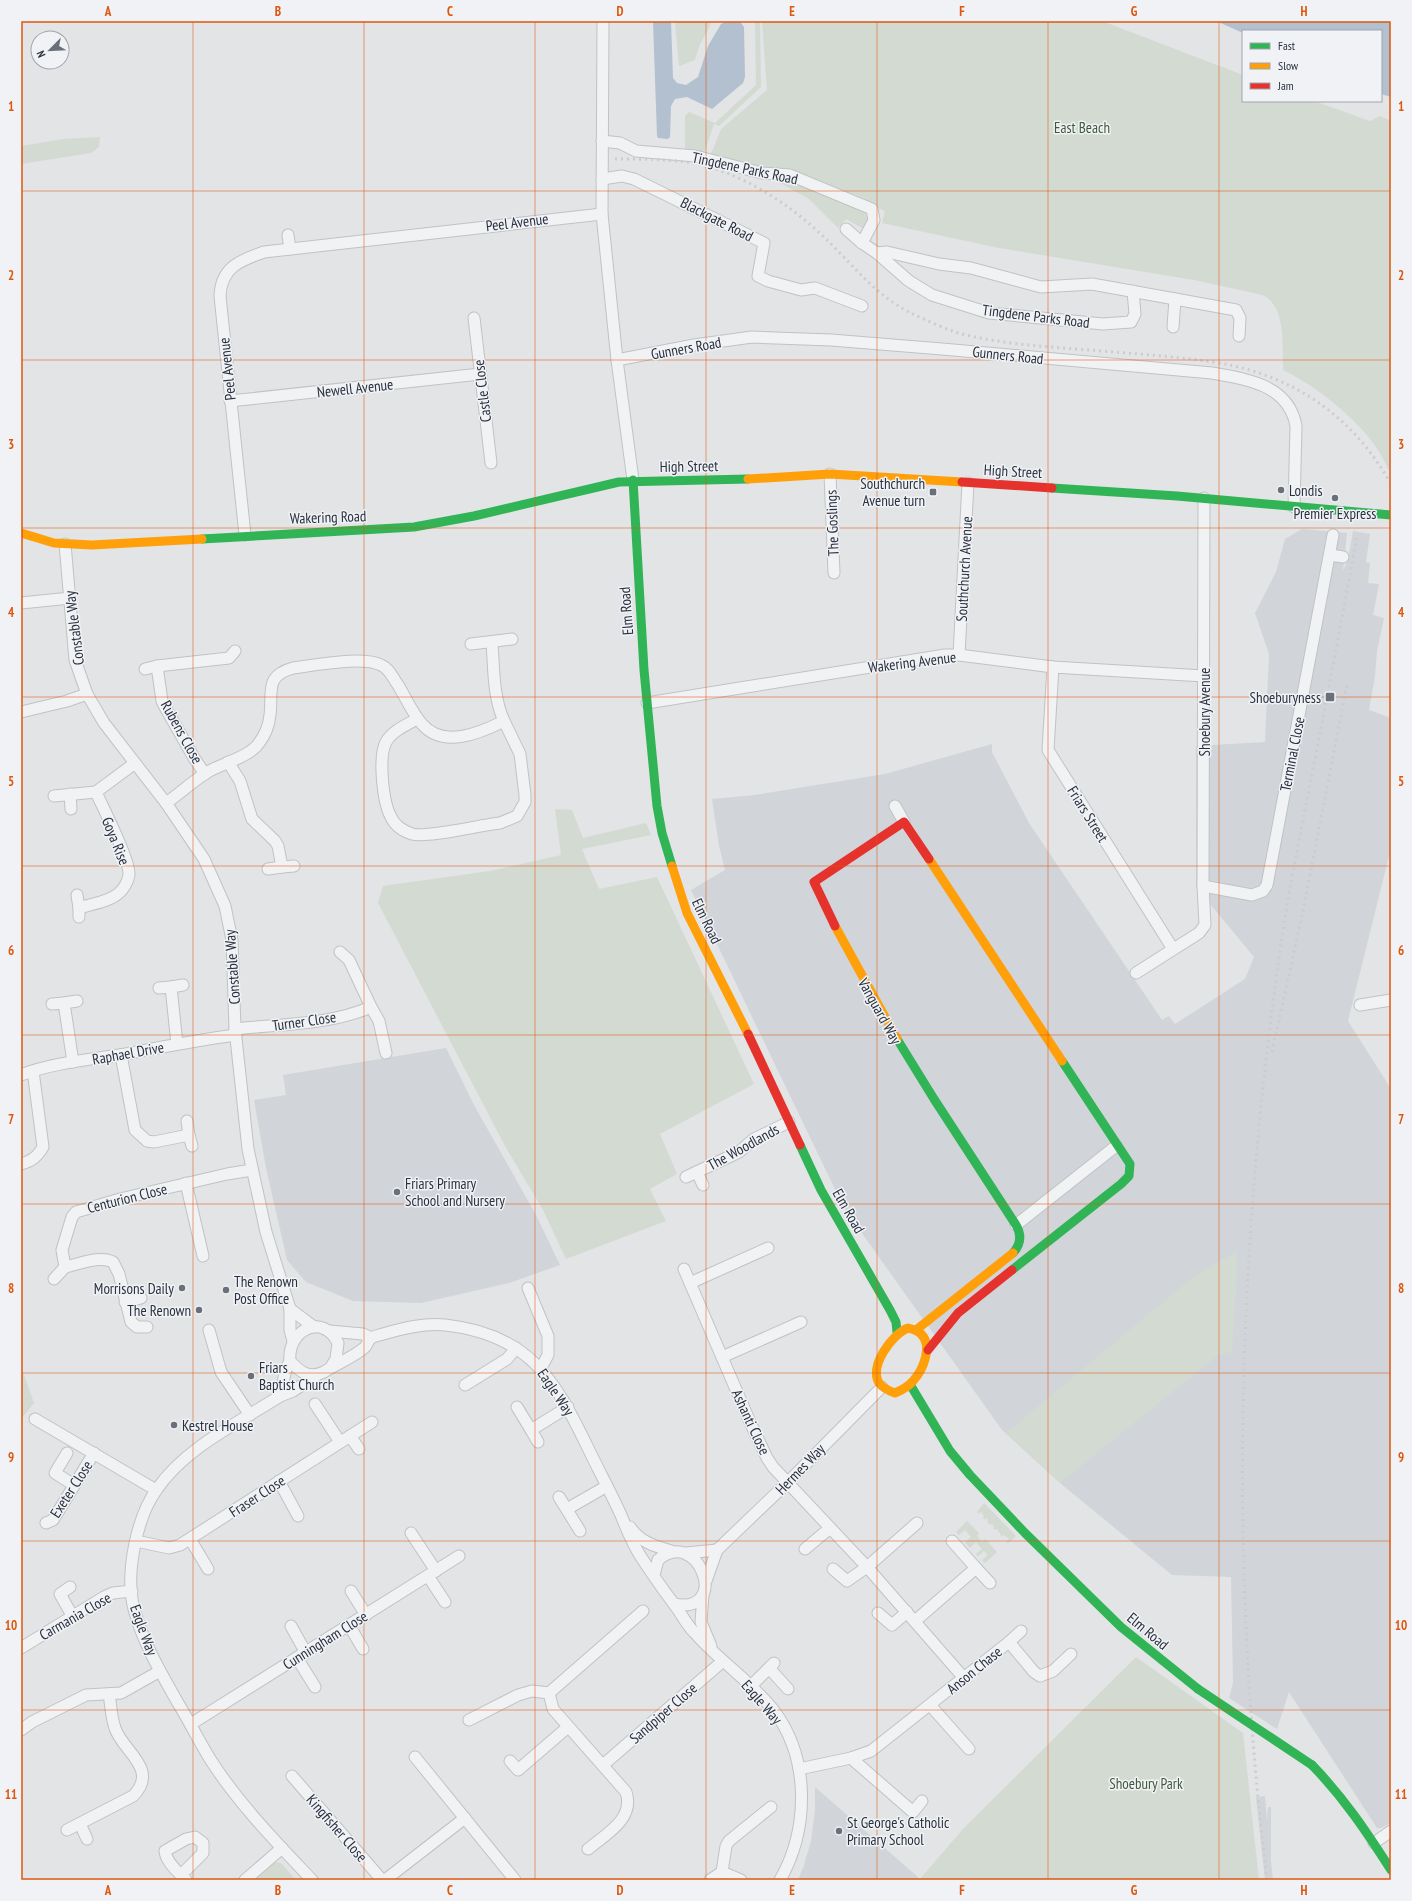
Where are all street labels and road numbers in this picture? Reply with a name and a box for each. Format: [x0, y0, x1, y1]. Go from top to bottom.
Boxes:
street label: Tingdene Parks Road [690, 147, 800, 189]
street label: Blackgate Road [677, 193, 757, 245]
street label: Peel Avenue [485, 209, 549, 235]
street label: Tingdene Parks Road [981, 300, 1091, 332]
street label: Gunners Road [649, 332, 723, 364]
street label: Peel Avenue [214, 337, 240, 401]
street label: Gunners Road [972, 342, 1044, 368]
street label: Castle Close [469, 359, 495, 423]
street label: Newell Avenue [316, 375, 394, 401]
street label: High Street [660, 456, 718, 476]
street label: High Street [983, 460, 1043, 482]
street label: The Goslings [821, 489, 843, 557]
street label: Wakering Road [289, 506, 367, 528]
street label: Southchurch Avenue [952, 516, 976, 622]
street label: Elm Road [615, 586, 637, 636]
street label: Constable Way [60, 589, 88, 666]
street label: Wakering Avenue [867, 647, 957, 677]
street label: Shoebury Avenue [1195, 668, 1214, 756]
street label: Rubens Close [157, 697, 207, 767]
street label: Terminal Close [1275, 715, 1309, 793]
street label: Friars Street [1063, 782, 1113, 846]
street label: Goya Rise [98, 814, 134, 868]
street label: Elm Road [688, 895, 726, 947]
street label: Constable Way [220, 929, 244, 1005]
street label: Vanguard Way [854, 974, 906, 1048]
street label: Turner Close [271, 1007, 337, 1035]
street label: Raphael Drive [91, 1037, 165, 1069]
street label: The Woodlands [704, 1120, 782, 1174]
street label: Centurion Close [85, 1179, 169, 1217]
street label: Elm Road [829, 1185, 869, 1237]
street label: Eagle Way [533, 1365, 579, 1419]
street label: Ashanti Close [728, 1386, 774, 1458]
street label: Hermes Way [771, 1439, 829, 1498]
street label: Exeter Close [46, 1457, 96, 1521]
street label: Fraser Close [225, 1471, 289, 1521]
street label: Carmania Close [36, 1588, 114, 1644]
street label: Eagle Way [126, 1602, 162, 1658]
street label: Cunningham Close [279, 1606, 371, 1674]
street label: Elm Road [1123, 1608, 1173, 1654]
street label: Anson Chase [942, 1642, 1006, 1698]
street label: Eagle Way [738, 1676, 787, 1728]
street label: Sandpiper Close [625, 1678, 701, 1748]
street label: Kingfisher Close [302, 1790, 372, 1866]

